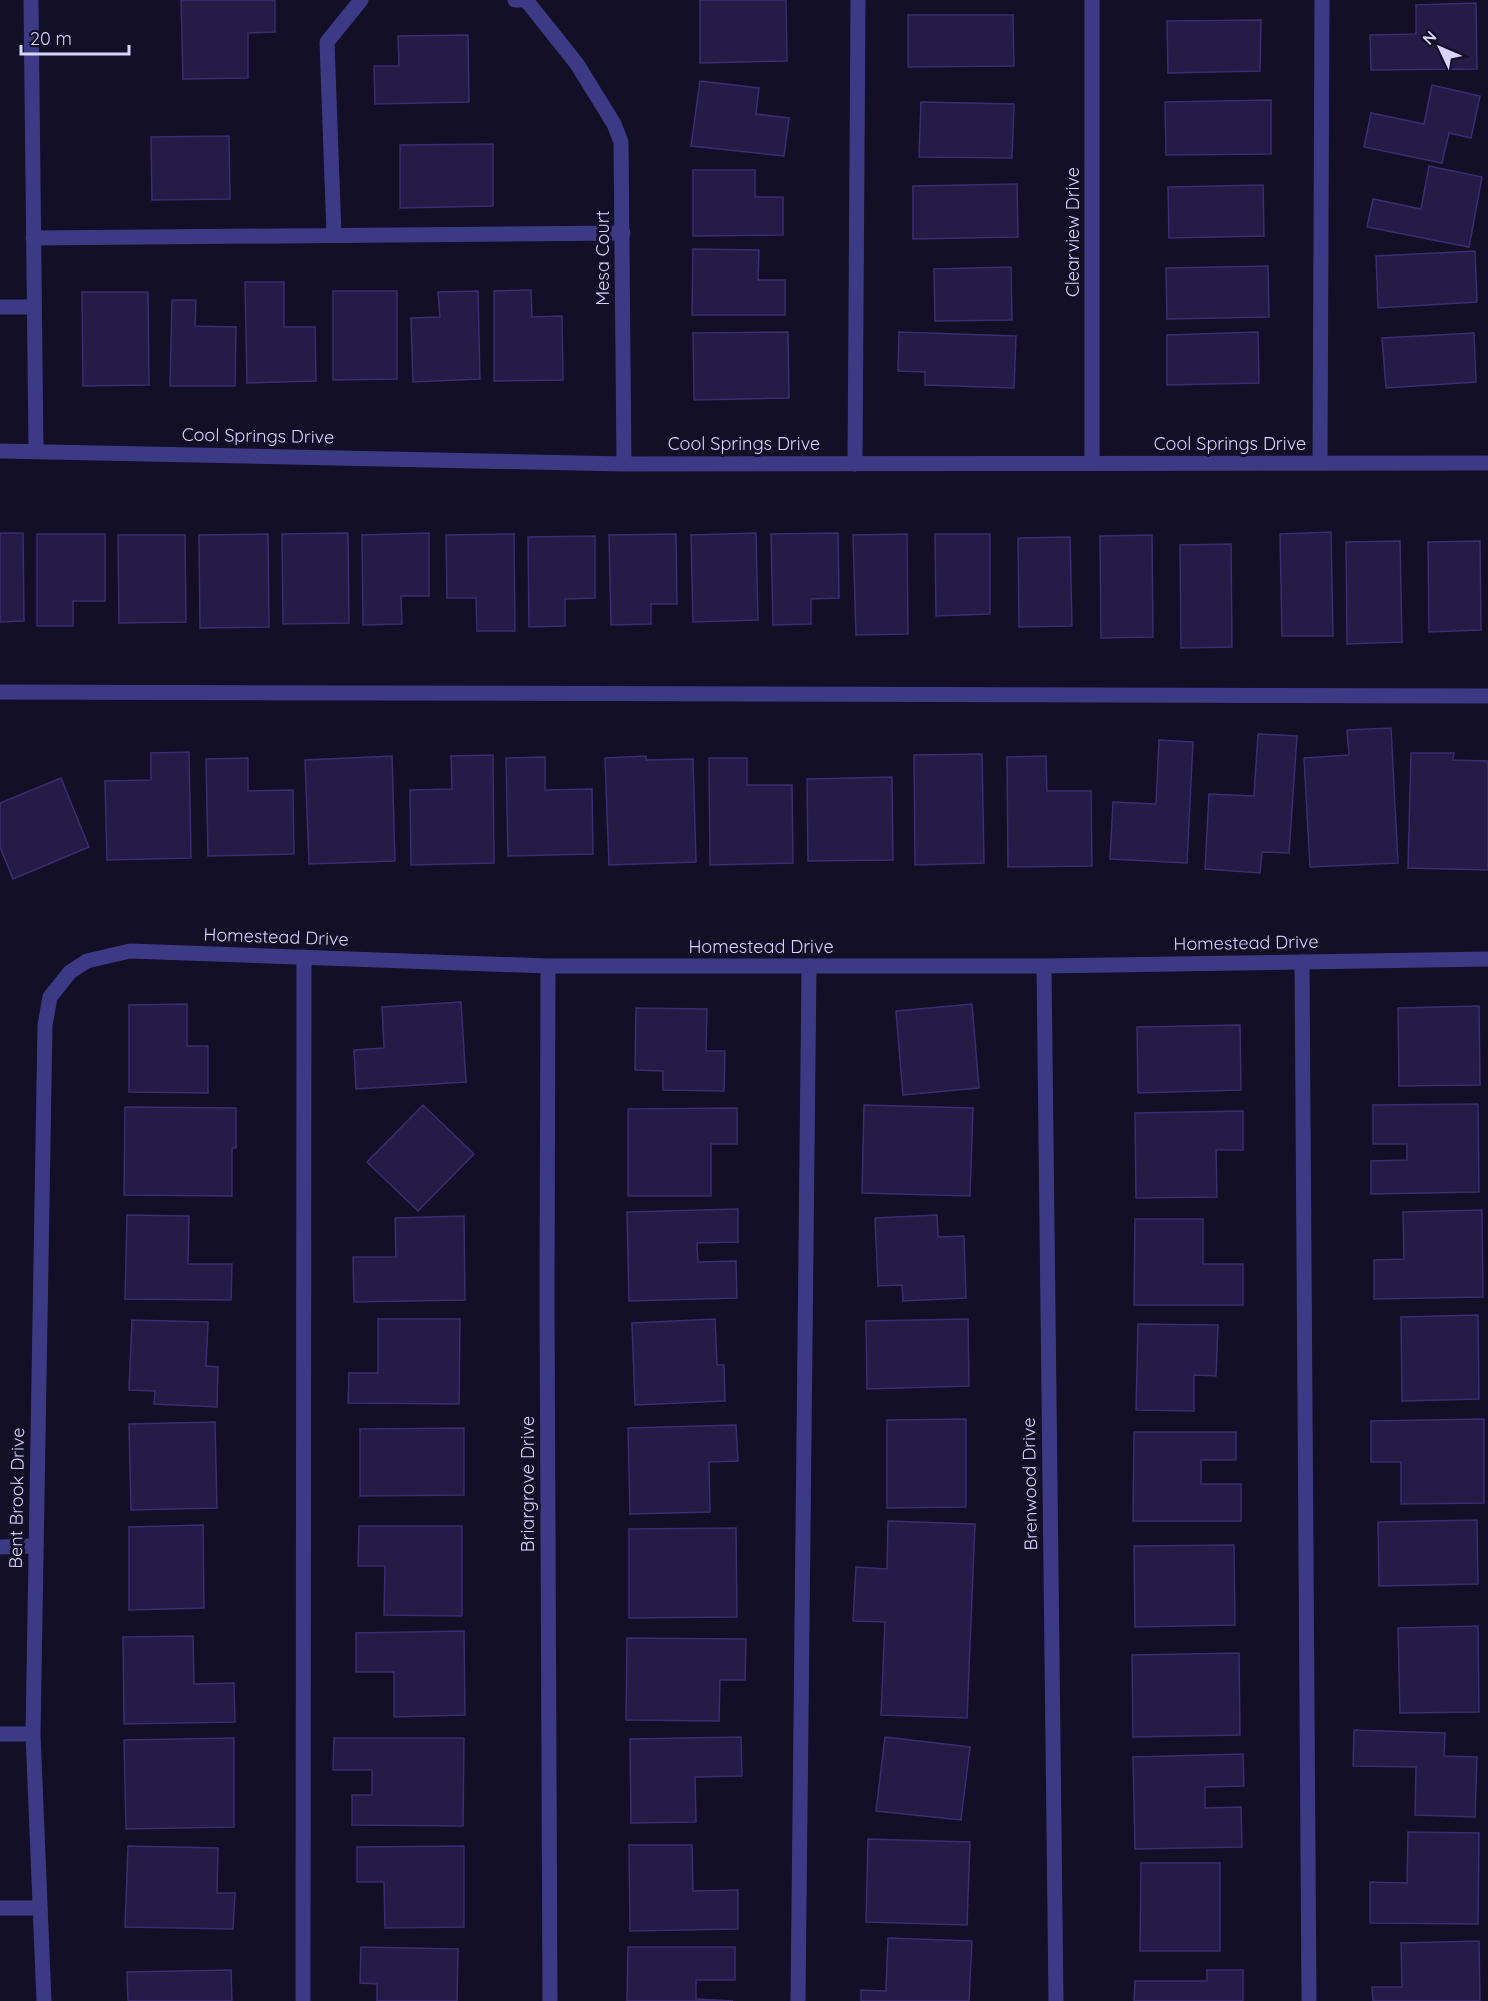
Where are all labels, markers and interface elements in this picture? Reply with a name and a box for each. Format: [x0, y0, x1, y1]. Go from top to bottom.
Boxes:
scale bar [21, 18, 129, 56]
north arrow [1410, 18, 1470, 78]
text: N [1418, 26, 1440, 49]
text: 20 m [30, 27, 72, 50]
street label: Clearview Drive [1061, 167, 1084, 297]
street label: Mesa Court [591, 210, 614, 306]
street label: Cool Springs Drive [182, 423, 334, 448]
street label: Cool Springs Drive [668, 432, 820, 455]
street label: Cool Springs Drive [1154, 432, 1306, 455]
street label: Homestead Drive [203, 922, 349, 951]
street label: Homestead Drive [1173, 930, 1319, 955]
street label: Homestead Drive [688, 935, 834, 958]
street label: Briargrove Drive [516, 1416, 539, 1552]
street label: Brenwood Drive [1017, 1417, 1042, 1551]
street label: Bent Brook Drive [4, 1427, 29, 1569]

